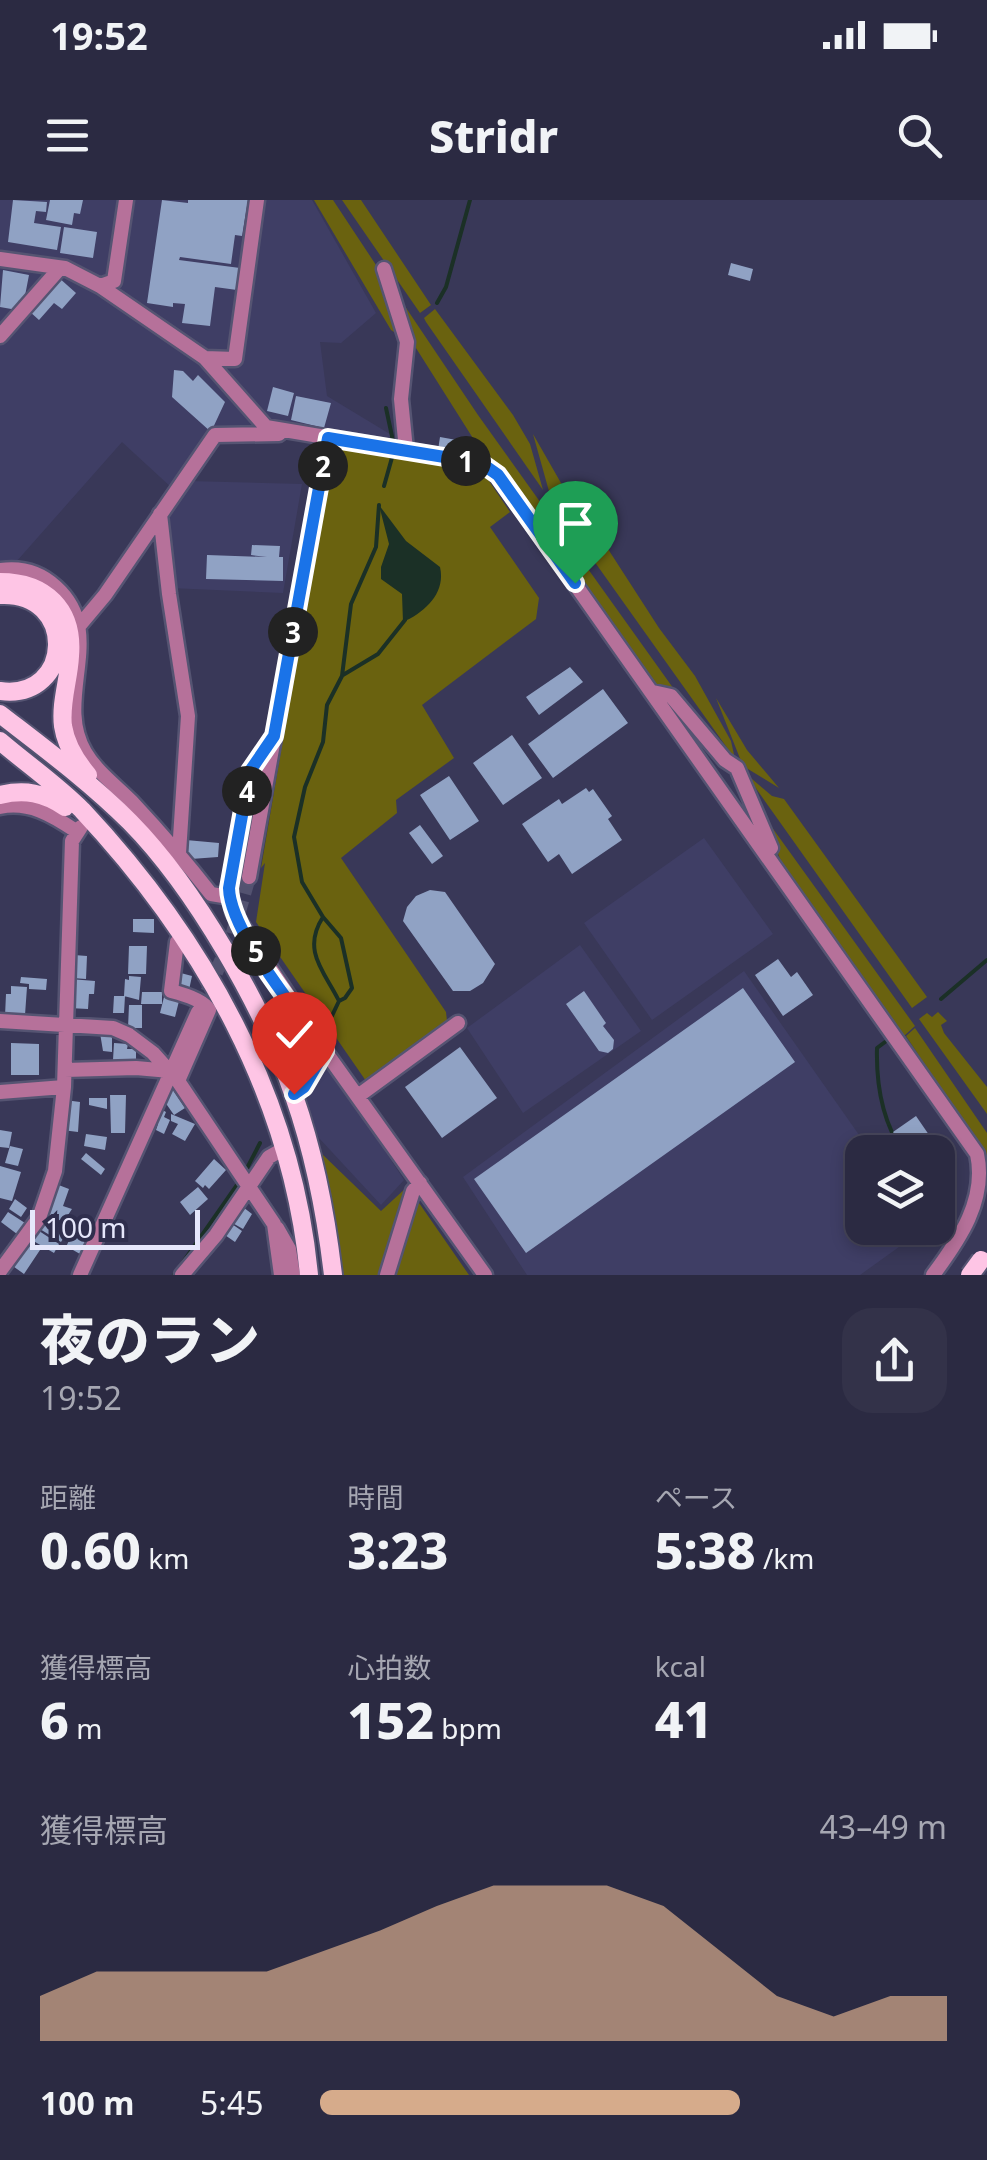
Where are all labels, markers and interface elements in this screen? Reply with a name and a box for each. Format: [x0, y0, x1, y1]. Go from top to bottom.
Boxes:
text: 19:52 [50, 9, 148, 61]
text: Stridr [429, 105, 558, 166]
icon: menu [40, 108, 95, 163]
icon: search [892, 108, 947, 163]
pin: 1 [441, 436, 491, 486]
pin: 2 [298, 441, 348, 491]
text: 1 [458, 442, 474, 480]
text: 2 [315, 447, 331, 485]
pin [533, 481, 618, 584]
icon: arrive [548, 496, 603, 551]
pin: 3 [268, 607, 318, 657]
text: 3 [285, 613, 301, 651]
pin: 4 [222, 766, 272, 816]
text: 4 [239, 772, 255, 810]
pin: 5 [231, 926, 281, 976]
text: 5 [248, 932, 264, 970]
pin [252, 992, 337, 1095]
icon: check [267, 1007, 322, 1062]
map controls [845, 1135, 955, 1245]
button: layers [845, 1135, 955, 1245]
scale bar [30, 1205, 200, 1250]
text: 100 m [45, 1208, 127, 1246]
text: 夜のラン [40, 1301, 260, 1376]
button: share [842, 1308, 947, 1413]
text: 19:52 [40, 1376, 122, 1419]
text: 距離 [40, 1478, 96, 1516]
text: 時間 [347, 1478, 403, 1516]
text: ペース [655, 1478, 737, 1516]
text: 0.60 [40, 1516, 141, 1584]
text: 3:23 [347, 1516, 448, 1584]
text: 5:38 [655, 1516, 756, 1584]
text: km [141, 1539, 189, 1577]
text: /km [756, 1539, 814, 1577]
text: kcal [655, 1647, 706, 1685]
text: 獲得標高 [40, 1648, 152, 1686]
text: 心拍数 [347, 1648, 431, 1686]
text: 41 [655, 1685, 712, 1753]
text: 6 [40, 1686, 69, 1754]
text: 152 [347, 1686, 434, 1754]
text: m [69, 1709, 102, 1747]
text: bpm [434, 1709, 502, 1747]
text: 43–49 m [820, 1805, 947, 1848]
text: 獲得標高 [40, 1808, 168, 1851]
text: 100 m [40, 2081, 134, 2124]
text: 5:45 [200, 2081, 264, 2124]

